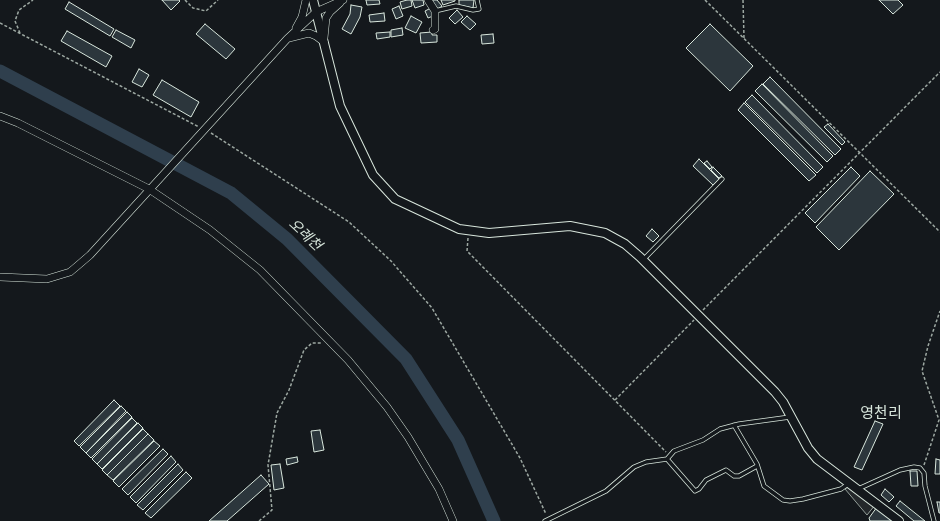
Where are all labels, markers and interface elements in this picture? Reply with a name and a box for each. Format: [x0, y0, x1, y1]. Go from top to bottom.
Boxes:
water label: 오례천 [285, 216, 325, 254]
district label: 영천리 [860, 405, 902, 423]

